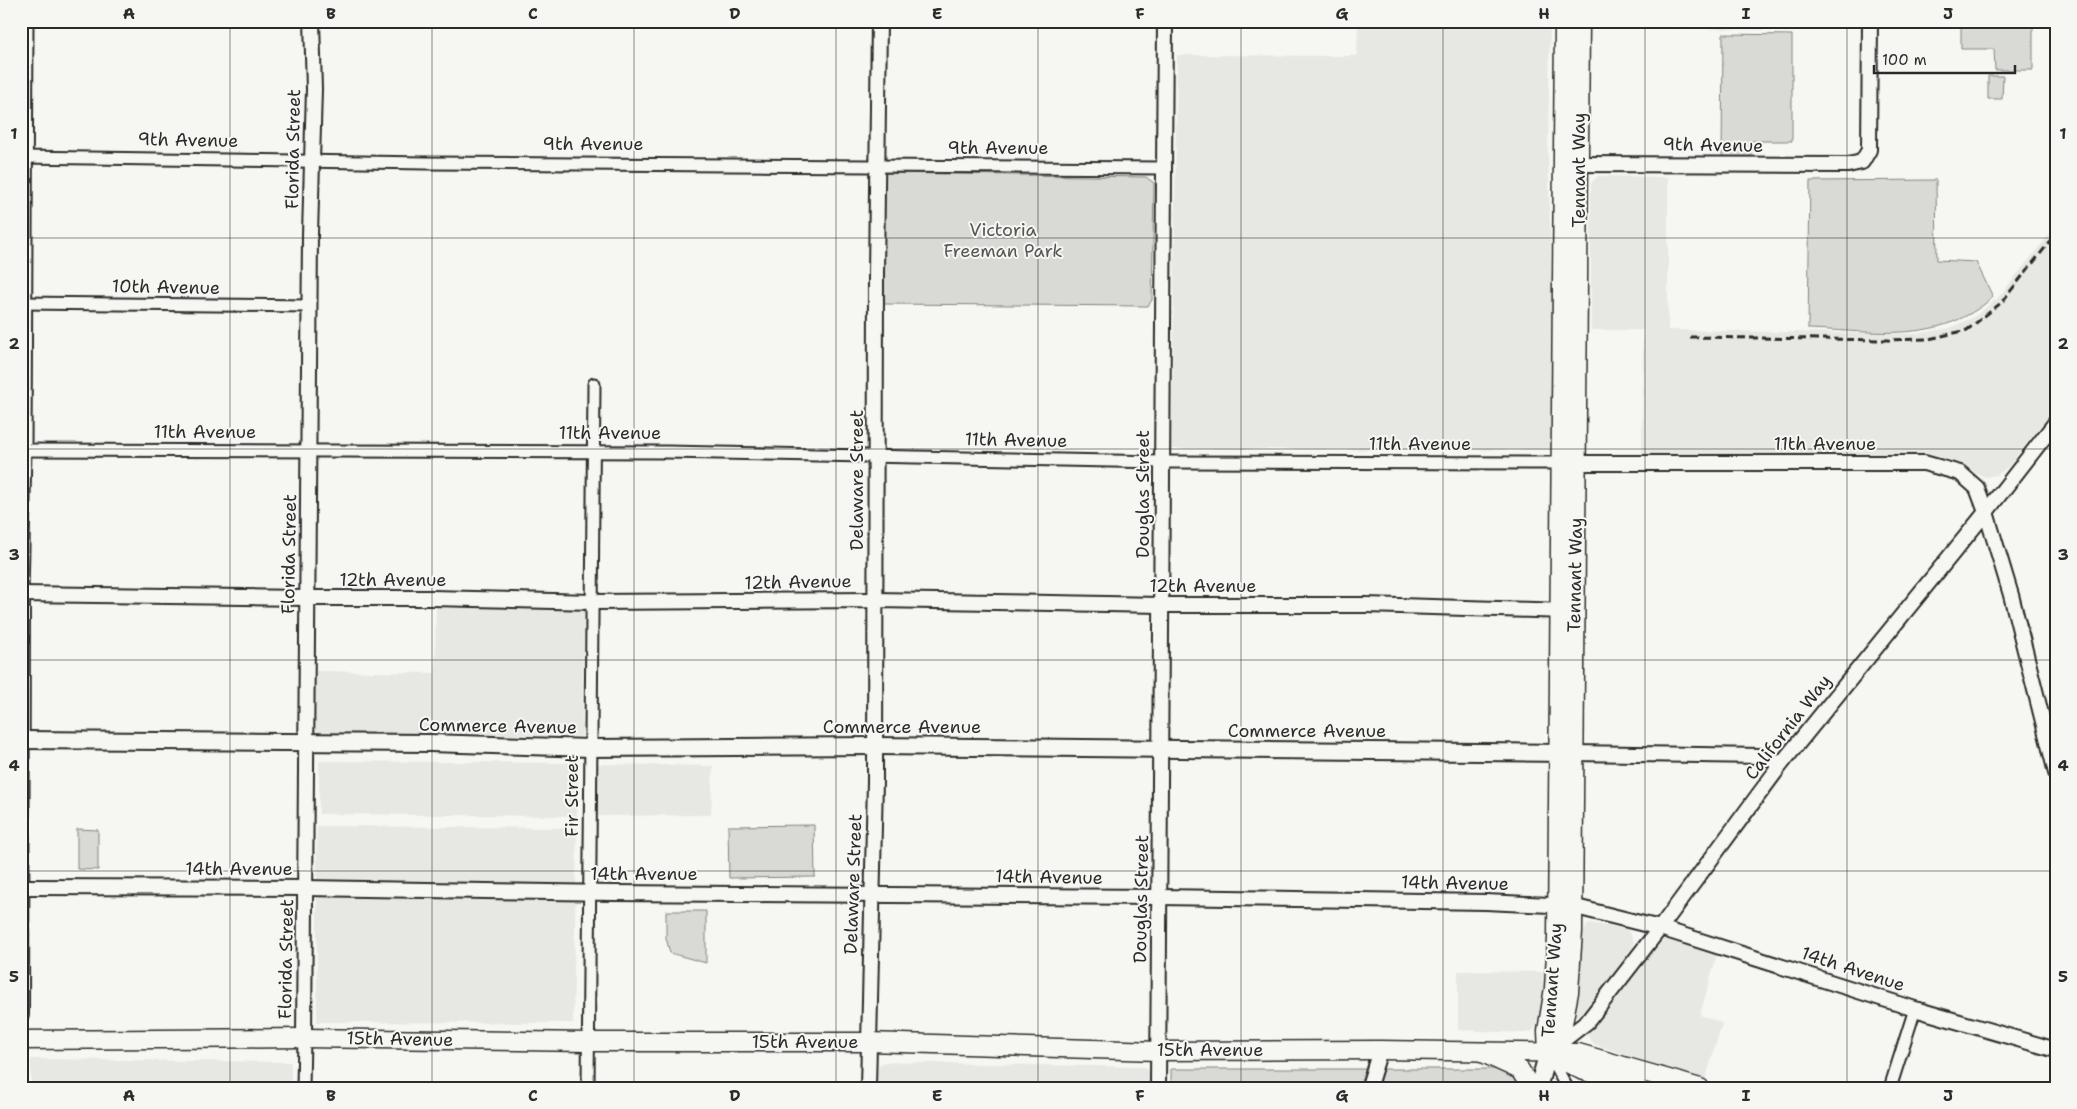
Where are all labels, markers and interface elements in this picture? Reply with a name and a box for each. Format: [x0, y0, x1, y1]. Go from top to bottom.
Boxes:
text: A [123, 3, 135, 24]
text: B [326, 3, 336, 24]
text: C [528, 3, 538, 24]
text: D [729, 3, 741, 24]
text: E [932, 3, 942, 24]
text: F [1135, 3, 1145, 24]
text: G [1336, 3, 1349, 24]
text: H [1538, 3, 1550, 24]
text: I [1742, 3, 1751, 24]
text: J [1943, 3, 1953, 24]
scale bar [1874, 42, 2016, 74]
text: 100 m [1882, 50, 1927, 70]
street label: Florida Street [280, 89, 306, 209]
street label: Tennant Way [1567, 113, 1591, 227]
text: 1 [10, 123, 18, 144]
text: 1 [2059, 123, 2067, 144]
street label: 9th Avenue [137, 127, 239, 153]
street label: 9th Avenue [543, 132, 643, 156]
street label: 9th Avenue [1662, 132, 1764, 158]
street label: 9th Avenue [948, 136, 1048, 160]
park label: Victoria Freeman Park [943, 218, 1063, 263]
street label: 10th Avenue [112, 274, 220, 300]
text: 2 [8, 333, 20, 354]
text: 2 [2057, 333, 2069, 354]
street label: Delaware Street [845, 409, 869, 550]
street label: 11th Avenue [154, 420, 256, 444]
street label: 11th Avenue [559, 421, 661, 445]
street label: 11th Avenue [965, 427, 1067, 453]
street label: Douglas Street [1131, 430, 1155, 558]
street label: 11th Avenue [1369, 432, 1471, 456]
street label: 11th Avenue [1774, 432, 1876, 456]
street label: Florida Street [276, 494, 302, 614]
street label: Tennant Way [1562, 517, 1588, 633]
text: 3 [8, 544, 20, 565]
text: 3 [2057, 544, 2069, 565]
street label: 12th Avenue [339, 568, 447, 592]
street label: 12th Avenue [744, 569, 852, 595]
street label: 12th Avenue [1149, 574, 1257, 598]
street label: California Way [1739, 669, 1837, 785]
street label: Commerce Avenue [419, 713, 577, 739]
street label: Commerce Avenue [823, 715, 981, 739]
street label: Commerce Avenue [1228, 719, 1386, 743]
text: 4 [8, 755, 20, 776]
street label: Fir Street [560, 755, 584, 837]
text: 4 [2057, 755, 2069, 776]
street label: Delaware Street [839, 813, 867, 955]
street label: Douglas Street [1128, 834, 1154, 963]
street label: 14th Avenue [185, 857, 293, 881]
street label: 14th Avenue [590, 862, 698, 886]
street label: 14th Avenue [995, 864, 1103, 890]
street label: 14th Avenue [1401, 870, 1509, 896]
street label: Florida Street [273, 899, 299, 1019]
street label: Tennant Way [1536, 922, 1568, 1038]
street label: 14th Avenue [1798, 941, 1908, 997]
text: 5 [9, 966, 19, 987]
text: 5 [2058, 966, 2068, 987]
street label: 15th Avenue [346, 1026, 454, 1052]
street label: 15th Avenue [752, 1030, 858, 1054]
street label: 15th Avenue [1157, 1038, 1263, 1062]
text: A [123, 1085, 135, 1106]
text: B [326, 1085, 336, 1106]
text: C [528, 1085, 538, 1106]
text: D [729, 1085, 741, 1106]
text: E [932, 1085, 942, 1106]
text: F [1135, 1085, 1145, 1106]
text: G [1336, 1085, 1349, 1106]
text: H [1538, 1085, 1550, 1106]
text: I [1742, 1085, 1751, 1106]
text: J [1943, 1085, 1953, 1106]

